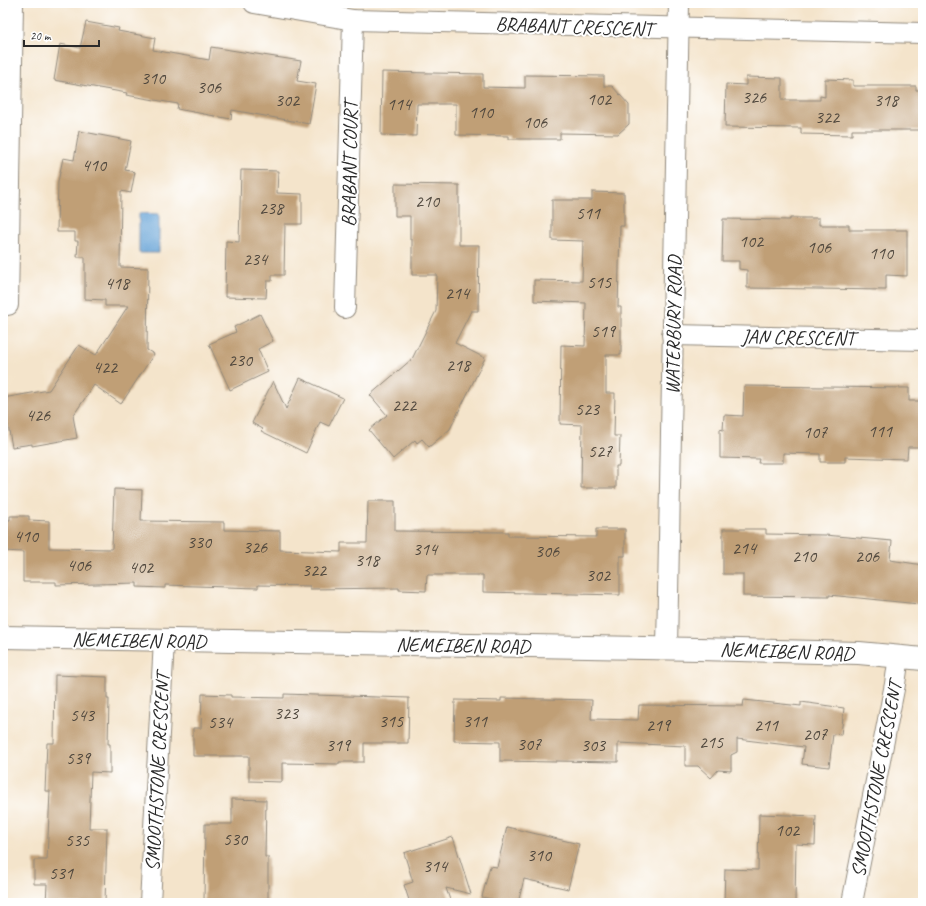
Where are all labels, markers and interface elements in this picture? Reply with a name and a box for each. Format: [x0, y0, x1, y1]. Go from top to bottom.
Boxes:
street label: BRABANT CRESCENT [495, 11, 658, 42]
scale bar [24, 22, 99, 48]
text: 20 m [30, 28, 52, 44]
house number: 310 [141, 67, 167, 89]
house number: 306 [197, 76, 222, 98]
house number: 326 [742, 86, 767, 108]
house number: 102 [587, 88, 613, 110]
house number: 302 [275, 89, 301, 111]
house number: 318 [874, 89, 900, 111]
house number: 114 [387, 93, 413, 115]
street label: BRABANT COURT [336, 96, 363, 227]
house number: 110 [469, 101, 495, 123]
house number: 322 [815, 106, 841, 128]
house number: 106 [523, 111, 548, 133]
house number: 410 [82, 154, 108, 176]
house number: 210 [415, 190, 441, 212]
house number: 238 [259, 197, 285, 219]
house number: 511 [576, 202, 601, 224]
house number: 102 [739, 230, 765, 252]
house number: 106 [807, 236, 832, 258]
house number: 110 [869, 242, 895, 264]
house number: 234 [243, 248, 269, 270]
street label: WATERBURY ROAD [660, 254, 687, 395]
house number: 515 [587, 271, 612, 293]
house number: 418 [105, 272, 131, 294]
house number: 214 [445, 282, 471, 304]
house number: 519 [591, 320, 617, 342]
street label: JAN CRESCENT [740, 324, 859, 351]
house number: 230 [228, 349, 254, 371]
house number: 218 [446, 354, 472, 376]
house number: 422 [93, 356, 119, 378]
house number: 222 [392, 394, 418, 416]
house number: 523 [575, 398, 601, 420]
house number: 426 [26, 404, 51, 426]
house number: 111 [868, 420, 893, 442]
house number: 107 [803, 421, 828, 443]
house number: 527 [588, 440, 613, 462]
house number: 410 [14, 525, 40, 547]
house number: 330 [187, 531, 213, 553]
house number: 326 [243, 536, 268, 558]
house number: 214 [732, 537, 758, 559]
house number: 314 [413, 538, 439, 560]
house number: 306 [535, 540, 560, 562]
house number: 210 [792, 545, 818, 567]
house number: 206 [855, 545, 880, 567]
house number: 318 [355, 549, 381, 571]
house number: 406 [67, 554, 92, 576]
house number: 402 [129, 556, 155, 578]
house number: 322 [302, 559, 328, 581]
house number: 302 [586, 564, 612, 586]
street label: NEMEIBEN ROAD [72, 627, 209, 654]
street label: NEMEIBEN ROAD [396, 632, 533, 659]
street label: NEMEIBEN ROAD [720, 637, 857, 666]
street label: SMOOTHSTONE CRESCENT [140, 668, 175, 872]
street label: SMOOTHSTONE CRESCENT [845, 675, 908, 879]
house number: 323 [274, 702, 300, 724]
house number: 543 [70, 704, 96, 726]
house number: 315 [379, 710, 404, 732]
house number: 311 [463, 710, 488, 732]
house number: 534 [208, 711, 234, 733]
house number: 219 [646, 714, 672, 736]
house number: 211 [754, 714, 779, 736]
house number: 207 [803, 723, 828, 745]
house number: 215 [699, 731, 724, 753]
house number: 307 [517, 733, 542, 755]
house number: 319 [326, 734, 352, 756]
house number: 303 [581, 734, 607, 756]
house number: 539 [66, 747, 92, 769]
house number: 102 [775, 819, 801, 841]
house number: 530 [223, 828, 249, 850]
house number: 535 [65, 829, 90, 851]
house number: 310 [527, 844, 553, 866]
house number: 314 [423, 855, 449, 877]
house number: 531 [49, 862, 74, 884]

